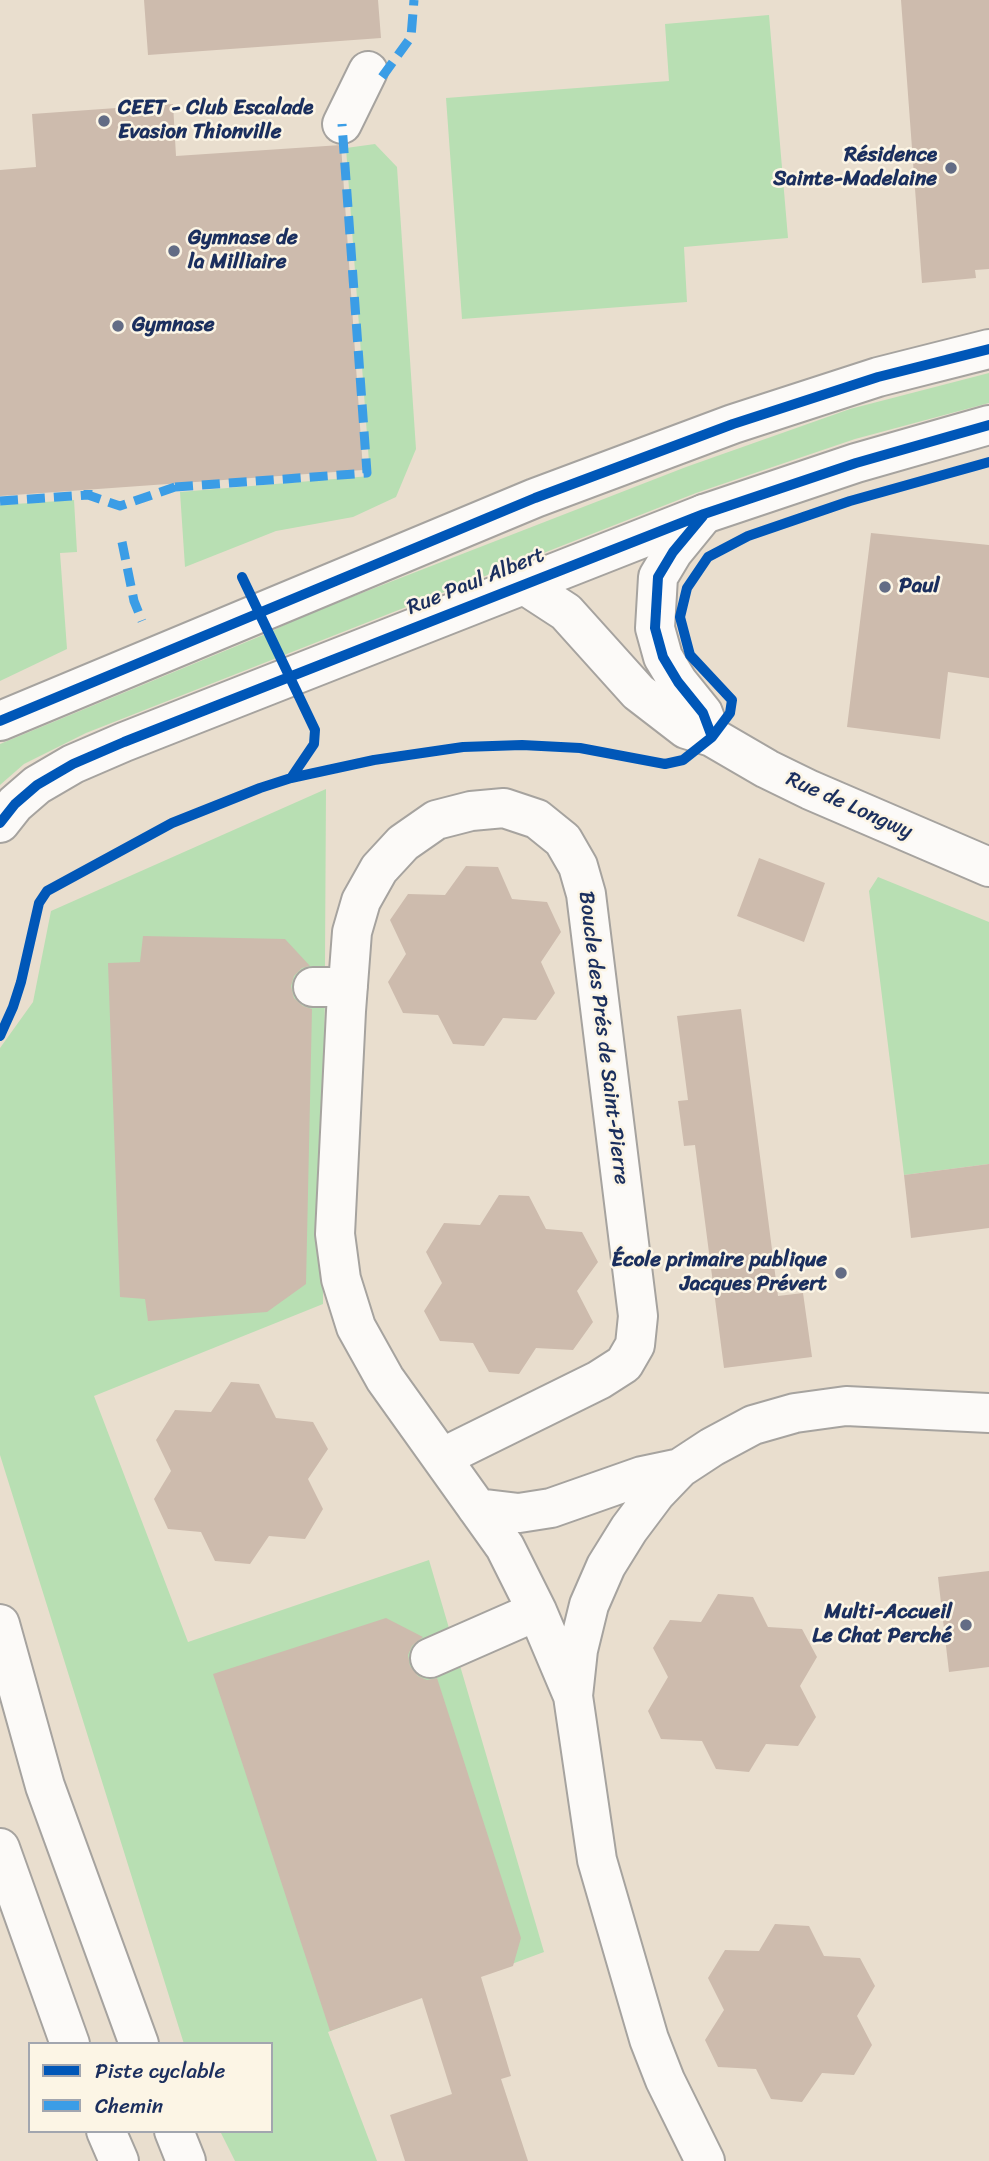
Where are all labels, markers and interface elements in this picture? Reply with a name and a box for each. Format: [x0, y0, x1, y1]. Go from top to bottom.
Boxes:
place label: CEET - Club Escalade Evasion Thionville [118, 96, 313, 146]
marker: CEET - Club Escalade Evasion Thionville [96, 113, 112, 129]
place label: Résidence Sainte-Madelaine [773, 143, 937, 193]
marker: Résidence Sainte-Madelaine [943, 160, 959, 176]
place label: Gymnase de la Milliaire [188, 226, 298, 276]
marker: Gymnase de la Milliaire [166, 243, 182, 259]
place label: Gymnase [132, 313, 215, 339]
marker: Gymnase [110, 318, 126, 334]
street label: Rue Paul Albert [404, 543, 548, 621]
place label: Paul [899, 574, 940, 600]
marker: Paul [877, 579, 893, 595]
street label: Rue de Longwy [782, 767, 916, 845]
street label: Boucle des Prés de Saint-Pierre [572, 890, 634, 1186]
place label: École primaire publique Jacques Prévert [612, 1248, 827, 1298]
marker: École primaire publique Jacques Prévert [833, 1265, 849, 1281]
place label: Multi-Accueil Le Chat Perché [812, 1600, 952, 1650]
marker: Multi-Accueil Le Chat Perché [958, 1617, 974, 1633]
legend [28, 2042, 273, 2133]
text: Piste cyclable [95, 2052, 225, 2090]
text: Chemin [95, 2087, 163, 2125]

